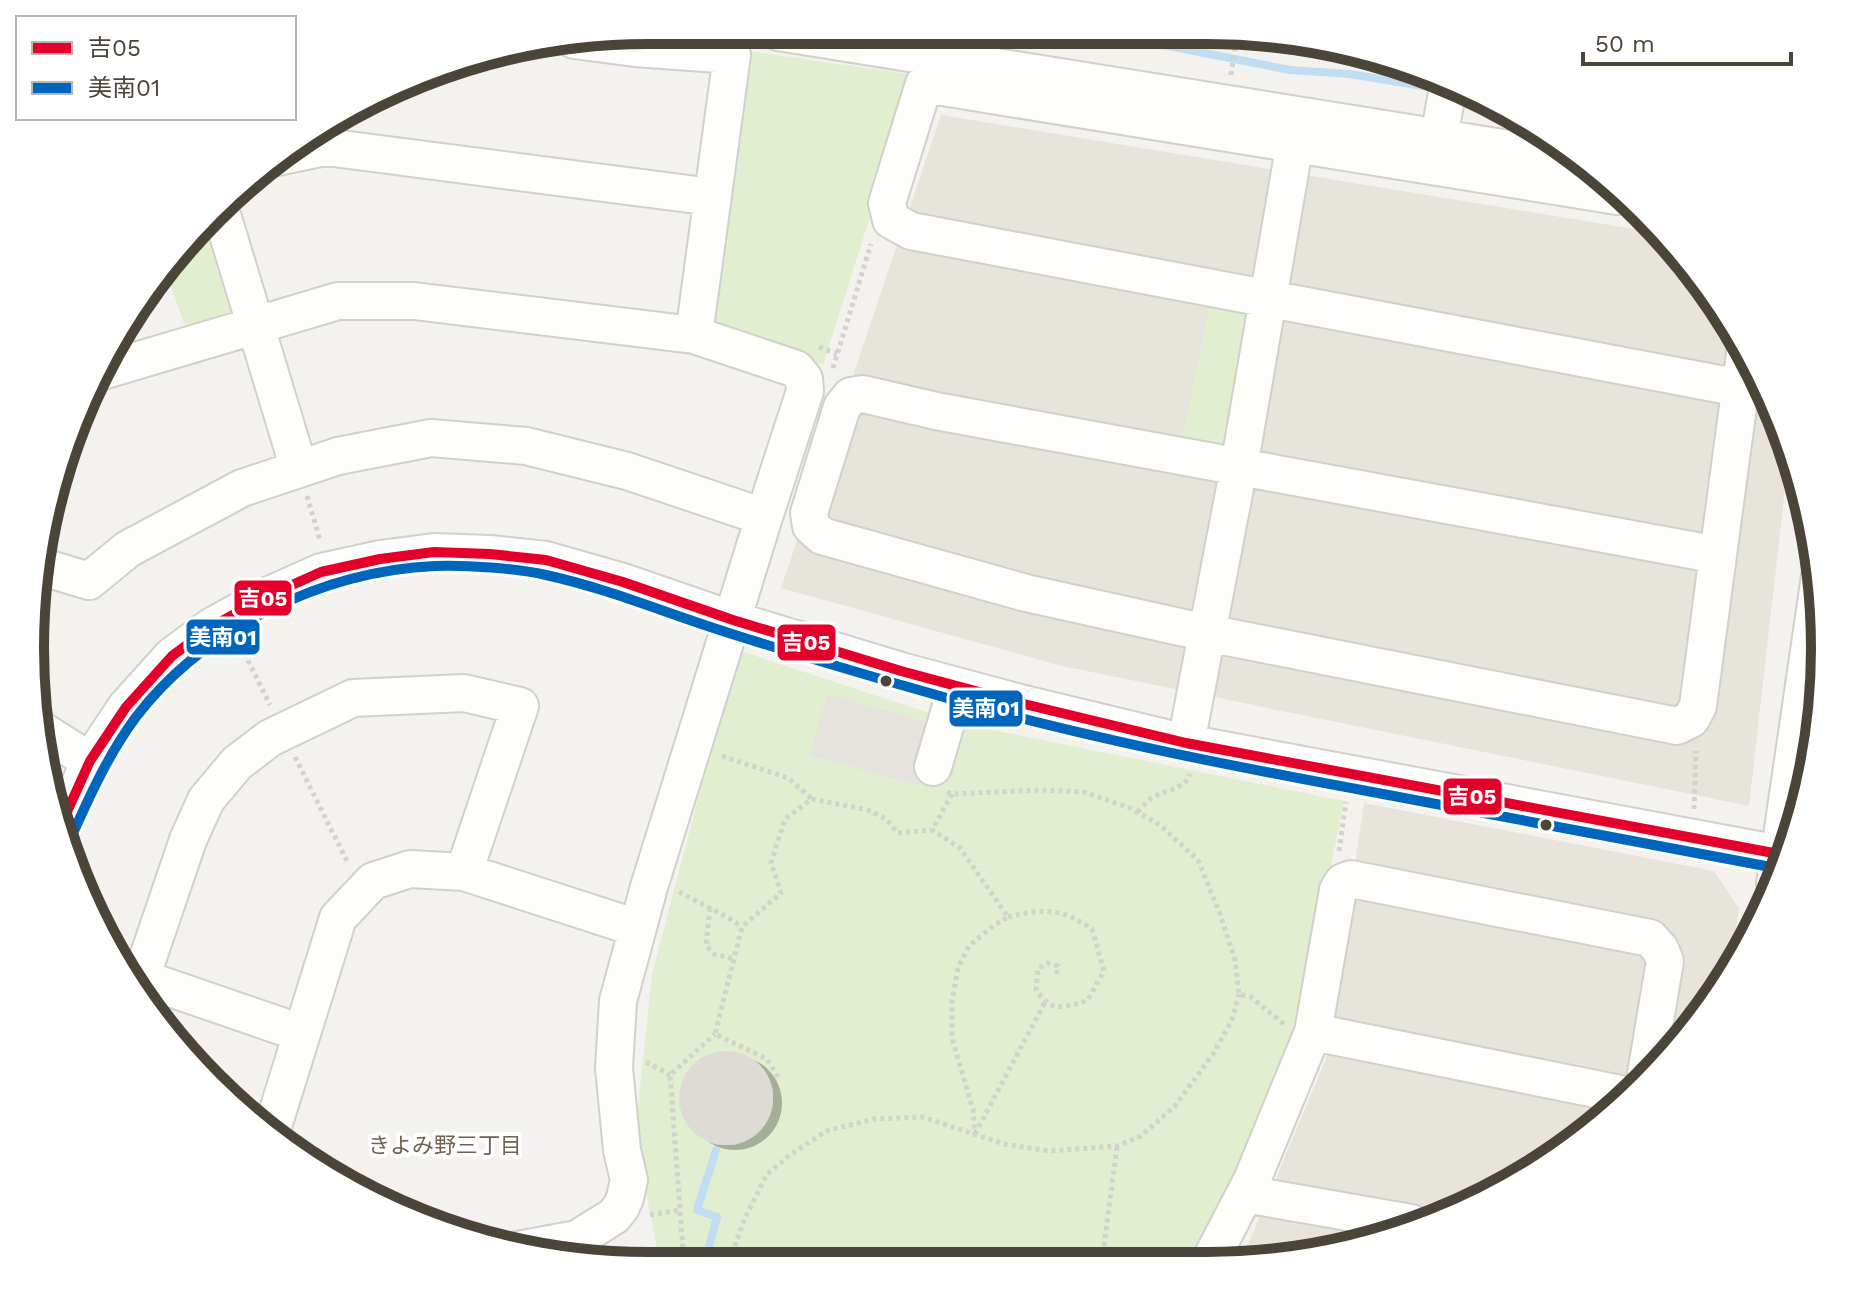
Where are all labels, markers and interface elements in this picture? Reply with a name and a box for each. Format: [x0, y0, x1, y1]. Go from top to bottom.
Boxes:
legend [16, 16, 296, 120]
scale bar [1583, 16, 1791, 66]
text: 50 m [1595, 30, 1655, 58]
text: 吉05 [88, 34, 141, 62]
text: 美南01 [88, 74, 160, 102]
line badge: 吉05 [233, 579, 293, 617]
text: 吉05 [239, 586, 287, 611]
line badge: 美南01 [185, 618, 261, 656]
line badge: 吉05 [776, 623, 837, 662]
text: 美南01 [189, 625, 257, 650]
text: 吉05 [782, 630, 830, 655]
unlabelled marker [878, 673, 894, 689]
line badge: 美南01 [948, 689, 1024, 728]
text: 美南01 [952, 696, 1020, 721]
line badge: 吉05 [1442, 777, 1503, 816]
text: 吉05 [1448, 784, 1496, 809]
unlabelled marker [1538, 817, 1554, 833]
district label: きよみ野三丁目 [368, 1133, 522, 1158]

